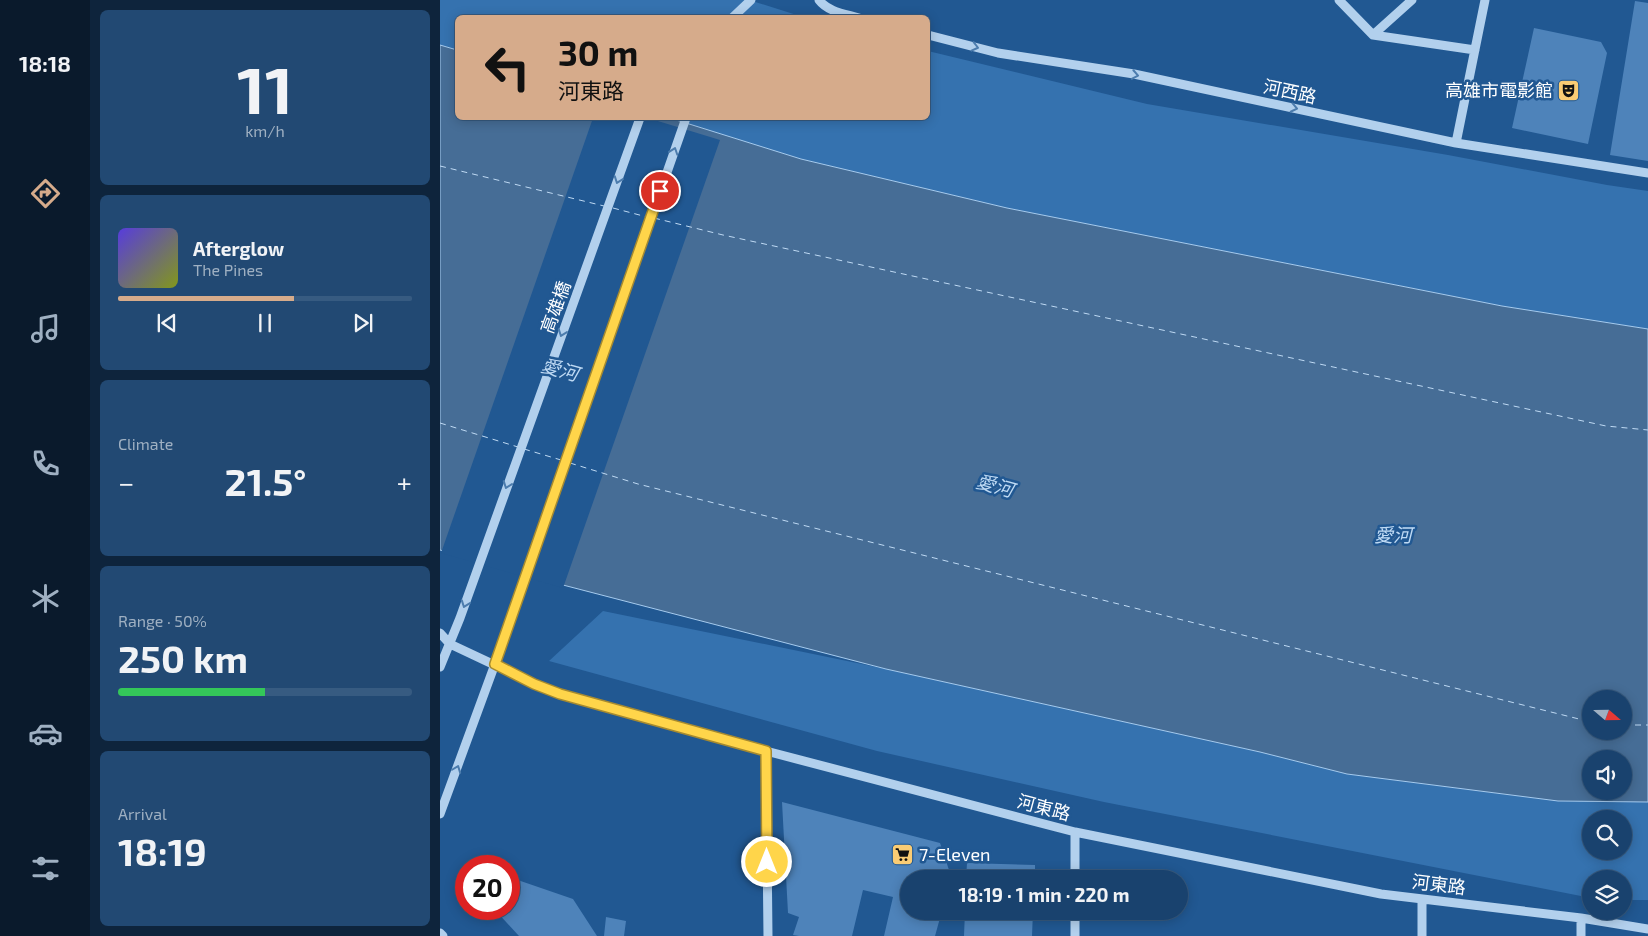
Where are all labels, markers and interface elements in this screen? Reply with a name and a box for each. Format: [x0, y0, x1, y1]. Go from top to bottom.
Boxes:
text: 30 m [558, 31, 638, 73]
icon: left [475, 35, 540, 100]
one-way arrow [970, 41, 979, 52]
text: 11 [237, 49, 293, 127]
text: 18:18 [19, 50, 71, 76]
one-way arrow [1130, 69, 1139, 79]
street label: 河西路 [1261, 75, 1319, 107]
text: 河東路 [558, 77, 624, 103]
theatre icon: 高雄市電影館 [1557, 78, 1581, 102]
place label: 高雄市電影館 [1445, 79, 1553, 101]
one-way arrow [1289, 103, 1298, 113]
text: km/h [245, 121, 285, 140]
one-way arrow [668, 147, 678, 156]
pin [639, 170, 681, 212]
one-way arrow [614, 175, 624, 184]
icon: directions [28, 176, 63, 211]
icon: arrive [646, 177, 674, 205]
text: Afterglow [193, 237, 284, 260]
text: The Pines [193, 260, 263, 279]
street label: 高雄橋 [535, 278, 575, 336]
icon: previous [153, 309, 181, 337]
icon: pause [251, 309, 279, 337]
icon: next [349, 309, 377, 337]
icon: music [28, 311, 63, 346]
one-way arrow [558, 328, 568, 336]
water label: 愛河 [539, 353, 585, 386]
text: Climate [118, 434, 173, 453]
icon: phone [28, 446, 63, 481]
text: 21.5° [225, 458, 306, 504]
text: − [118, 465, 134, 499]
text: + [397, 465, 412, 499]
water label: 愛河 [974, 469, 1020, 502]
one-way arrow [503, 481, 513, 489]
water label: 愛河 [1374, 523, 1416, 546]
icon: climate [28, 581, 63, 616]
one-way arrow [461, 599, 471, 608]
text: Range · 50% [118, 611, 207, 630]
text: 250 km [118, 635, 248, 681]
north arrow [1582, 690, 1632, 740]
map controls [1582, 690, 1632, 920]
icon: car [28, 716, 63, 751]
button: sound [1582, 750, 1632, 800]
one-way arrow [451, 765, 461, 774]
street label: 河東路 [1015, 789, 1073, 825]
text: Arrival [118, 804, 167, 823]
button: search [1582, 810, 1632, 860]
text: 18:19 [118, 828, 207, 874]
position arrow [740, 835, 792, 887]
supermarket icon: 7-Eleven [891, 842, 915, 866]
place label: 7-Eleven [919, 843, 991, 865]
icon: filters [28, 851, 63, 886]
speed limit sign: 20 [455, 855, 520, 920]
street label: 河東路 [1411, 870, 1467, 898]
button: layers [1582, 870, 1632, 920]
text: 18:19 · 1 min · 220 m [959, 883, 1129, 906]

